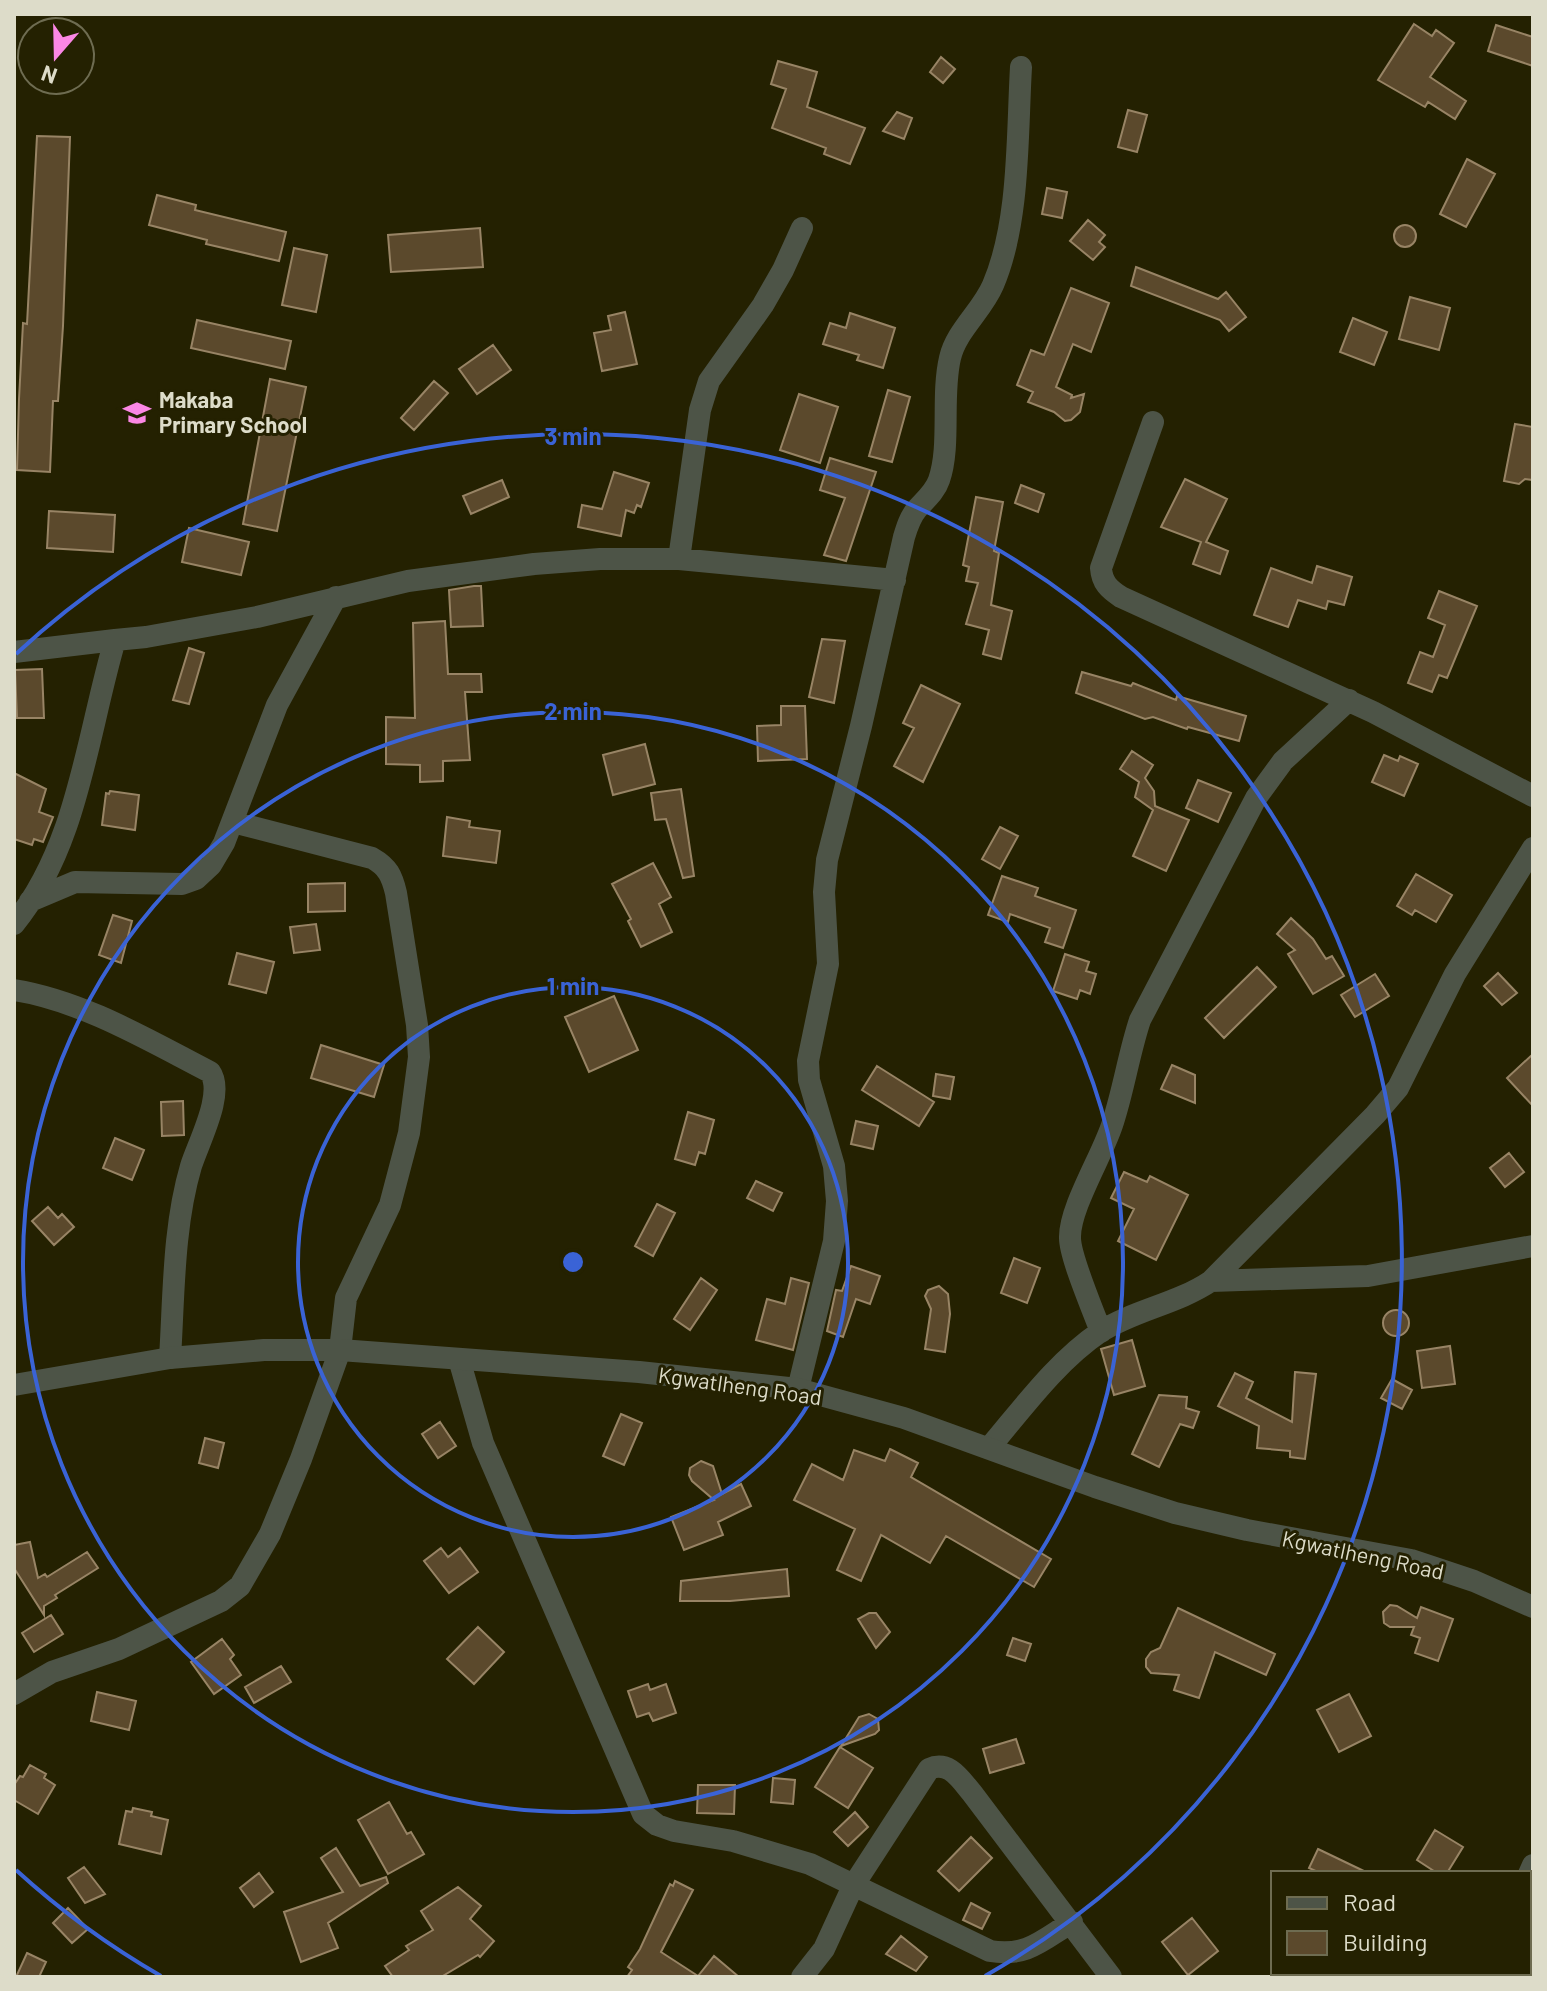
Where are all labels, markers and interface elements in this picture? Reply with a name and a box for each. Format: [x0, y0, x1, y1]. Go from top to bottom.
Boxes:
north arrow [16, 16, 96, 96]
text: N [37, 61, 60, 90]
place label: Makaba Primary School [159, 386, 307, 437]
school or university icon: Makaba Primary School [122, 398, 152, 428]
text: 3 min [544, 421, 602, 450]
text: 2 min [544, 696, 602, 725]
text: 1 min [547, 971, 599, 1000]
centre of rings [559, 1248, 587, 1276]
street label: Kgwatlheng Road [657, 1361, 824, 1409]
street label: Kgwatlheng Road [1280, 1524, 1447, 1584]
legend [1271, 1871, 1531, 1975]
text: Road [1343, 1887, 1396, 1916]
text: Building [1343, 1927, 1427, 1956]

